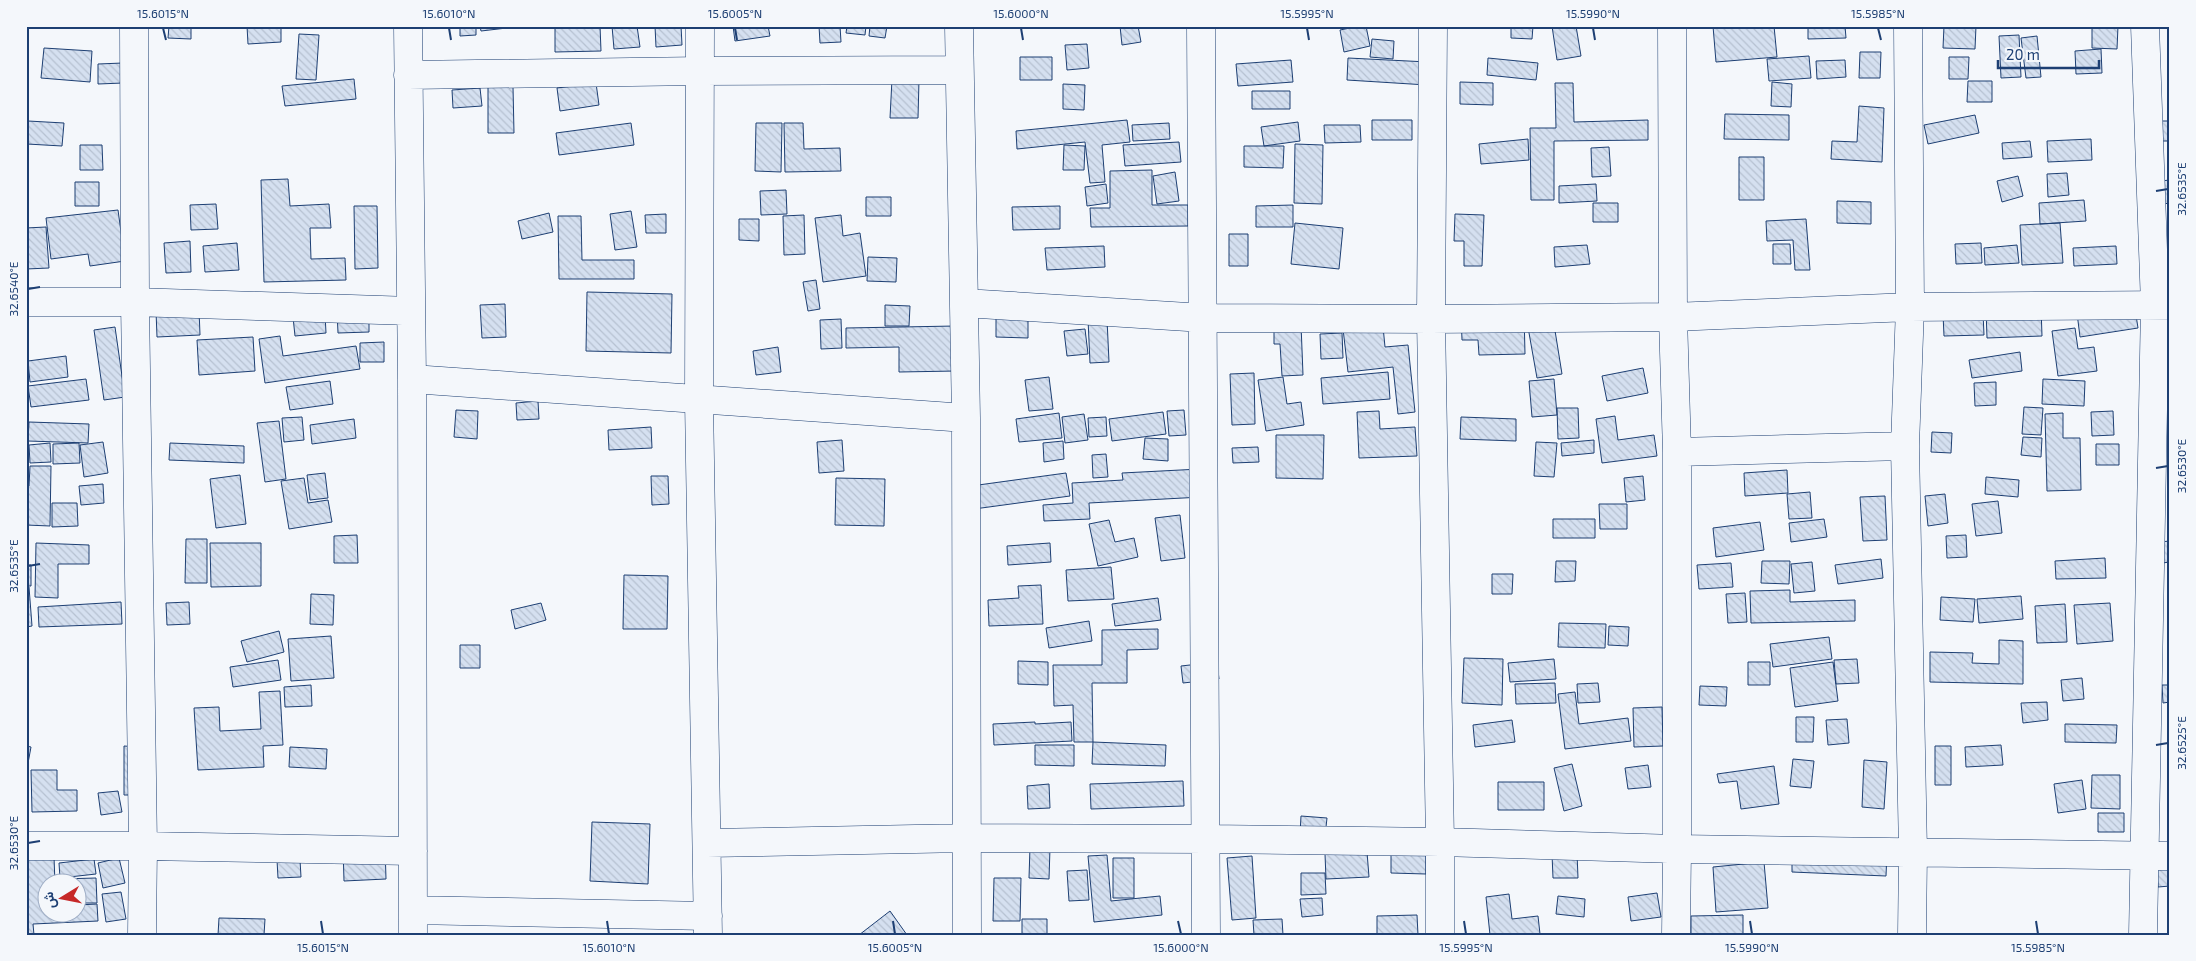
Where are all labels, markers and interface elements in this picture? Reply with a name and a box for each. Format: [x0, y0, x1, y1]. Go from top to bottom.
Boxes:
text: 15.6015°N [137, 6, 189, 20]
text: 15.6010°N [423, 6, 475, 20]
text: 15.6005°N [708, 6, 762, 20]
text: 15.6000°N [993, 6, 1049, 20]
text: 15.5995°N [1280, 6, 1334, 20]
text: 15.5990°N [1566, 6, 1620, 20]
text: 15.5985°N [1851, 6, 1905, 20]
scale bar [1998, 38, 2100, 70]
text: 20 m [2006, 45, 2040, 63]
text: 32.6535°E [2174, 162, 2188, 216]
text: 32.6540°E [6, 261, 20, 317]
text: 32.6530°E [2174, 439, 2188, 493]
text: 32.6535°E [6, 539, 20, 593]
text: 32.6525°E [2174, 716, 2188, 770]
text: 32.6530°E [6, 816, 20, 870]
north arrow [38, 874, 88, 924]
text: ش [39, 890, 60, 910]
text: 15.6015°N [297, 940, 349, 954]
text: 15.6010°N [583, 940, 635, 954]
text: 15.6005°N [868, 940, 922, 954]
text: 15.6000°N [1153, 940, 1209, 954]
text: 15.5995°N [1439, 940, 1493, 954]
text: 15.5990°N [1725, 940, 1779, 954]
text: 15.5985°N [2011, 940, 2065, 954]

